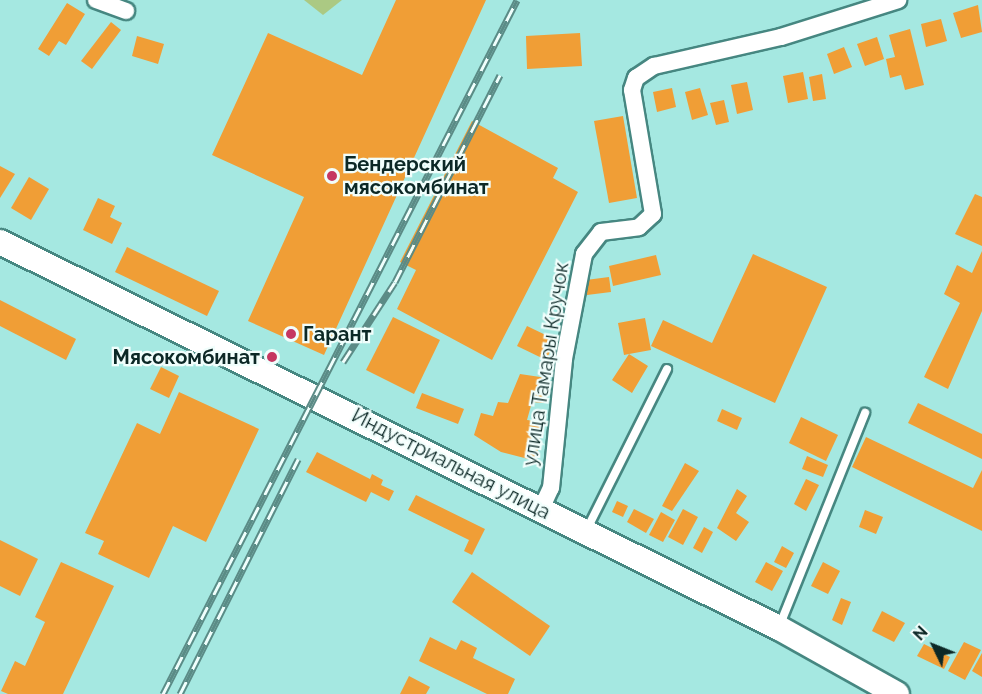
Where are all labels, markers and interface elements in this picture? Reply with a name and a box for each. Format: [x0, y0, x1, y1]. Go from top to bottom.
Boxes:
place label: Бендерский мясокомбинат [344, 152, 489, 199]
marker: Бендерский мясокомбинат [325, 169, 339, 183]
street label: улица Тамары Кручок [518, 260, 574, 468]
place label: Гарант [303, 322, 371, 346]
marker: Гарант [284, 327, 298, 341]
place label: Мясокомбинат [113, 345, 260, 369]
marker: Мясокомбинат [265, 350, 279, 364]
street label: Индустриальная улица [347, 403, 555, 525]
north arrow [904, 616, 964, 676]
text: N [909, 622, 932, 644]

